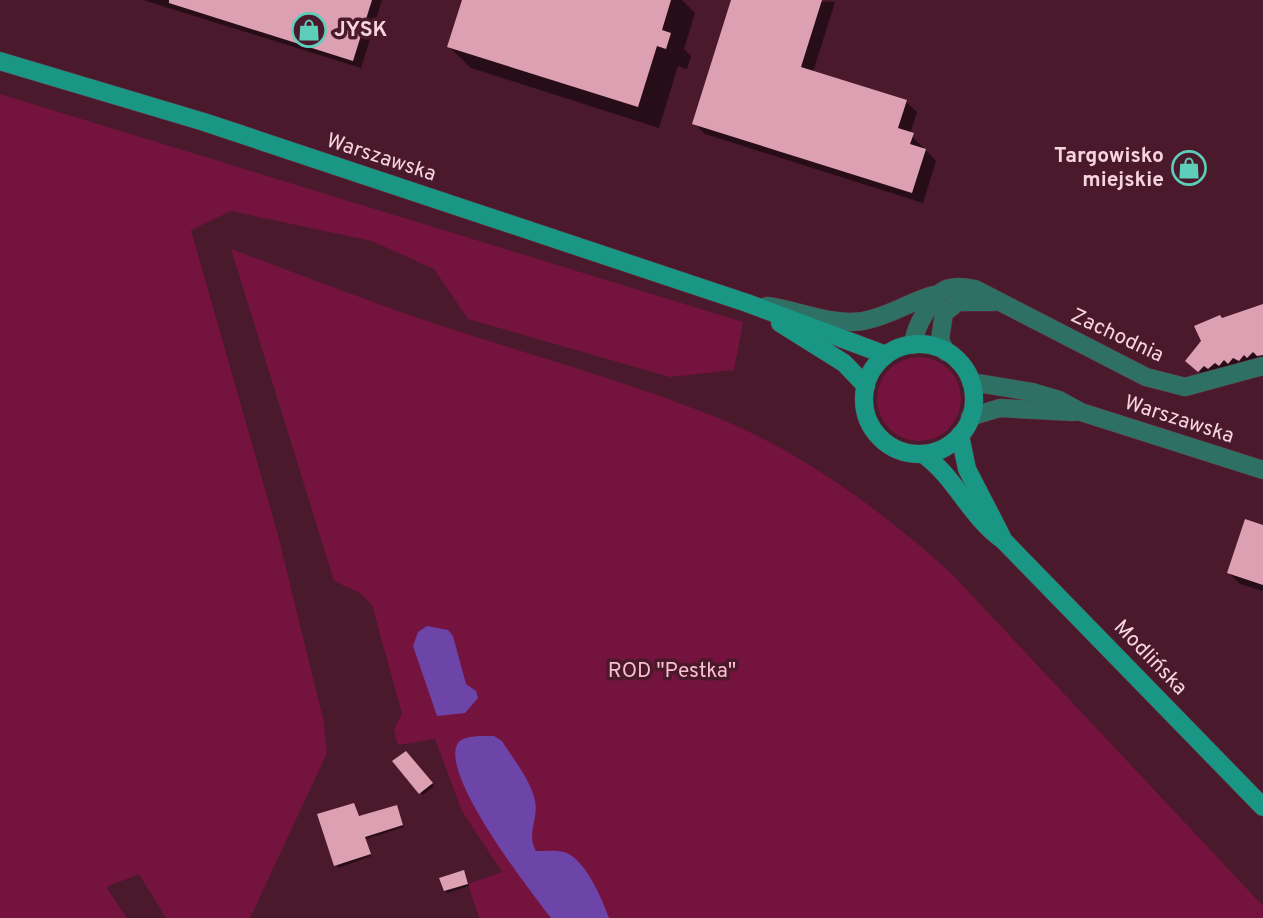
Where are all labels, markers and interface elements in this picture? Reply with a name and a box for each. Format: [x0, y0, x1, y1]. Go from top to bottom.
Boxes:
shop icon: JYSK [290, 11, 328, 49]
place label: JYSK [334, 17, 388, 44]
street label: Warszawska [323, 128, 439, 188]
place label: Targowisko miejskie [1054, 143, 1164, 194]
shop icon: Targowisko miejskie [1170, 149, 1208, 187]
street label: Zachodnia [1066, 303, 1168, 369]
street label: Warszawska [1121, 390, 1237, 450]
street label: Modlińska [1107, 614, 1193, 702]
park label: ROD "Pestka" [608, 658, 736, 685]

